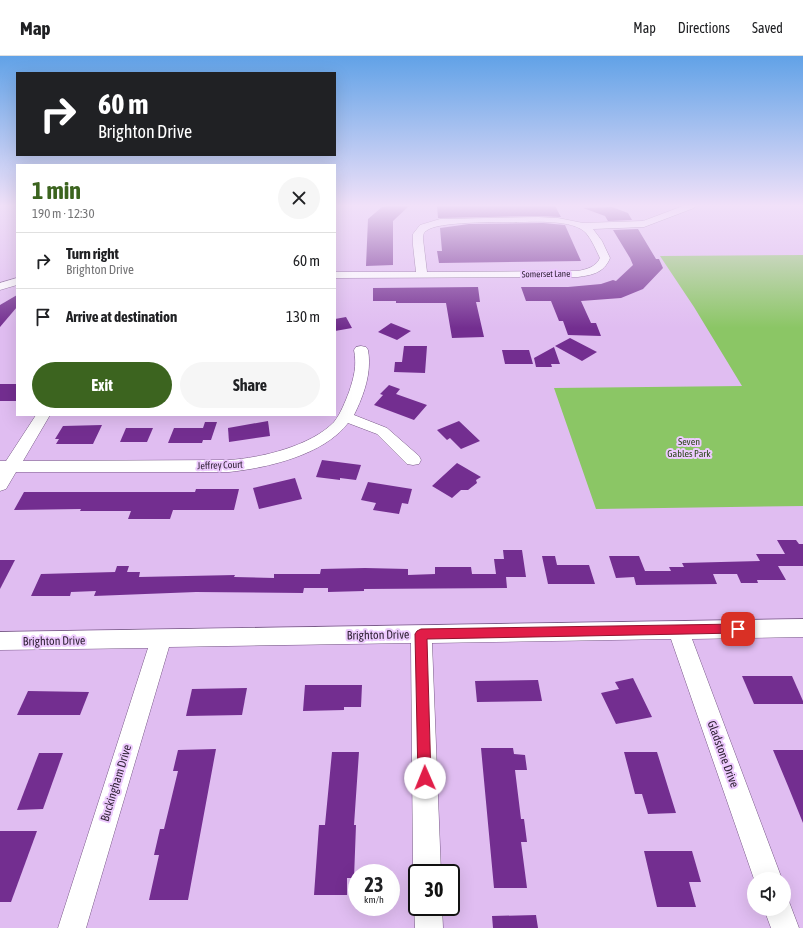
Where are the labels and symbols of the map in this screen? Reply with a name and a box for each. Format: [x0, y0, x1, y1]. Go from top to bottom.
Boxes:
street label: Somerset Lane [522, 269, 570, 279]
park label: Seven Gables Park [667, 436, 711, 459]
street label: Jeffrey Court [197, 459, 243, 471]
pin [721, 612, 755, 646]
street label: Brighton Drive [347, 627, 409, 643]
street label: Brighton Drive [23, 633, 85, 649]
street label: Gladstone Drive [704, 719, 742, 789]
street label: Buckingham Drive [98, 743, 134, 823]
position arrow [404, 757, 446, 799]
speed limit sign: 30 [408, 864, 460, 916]

